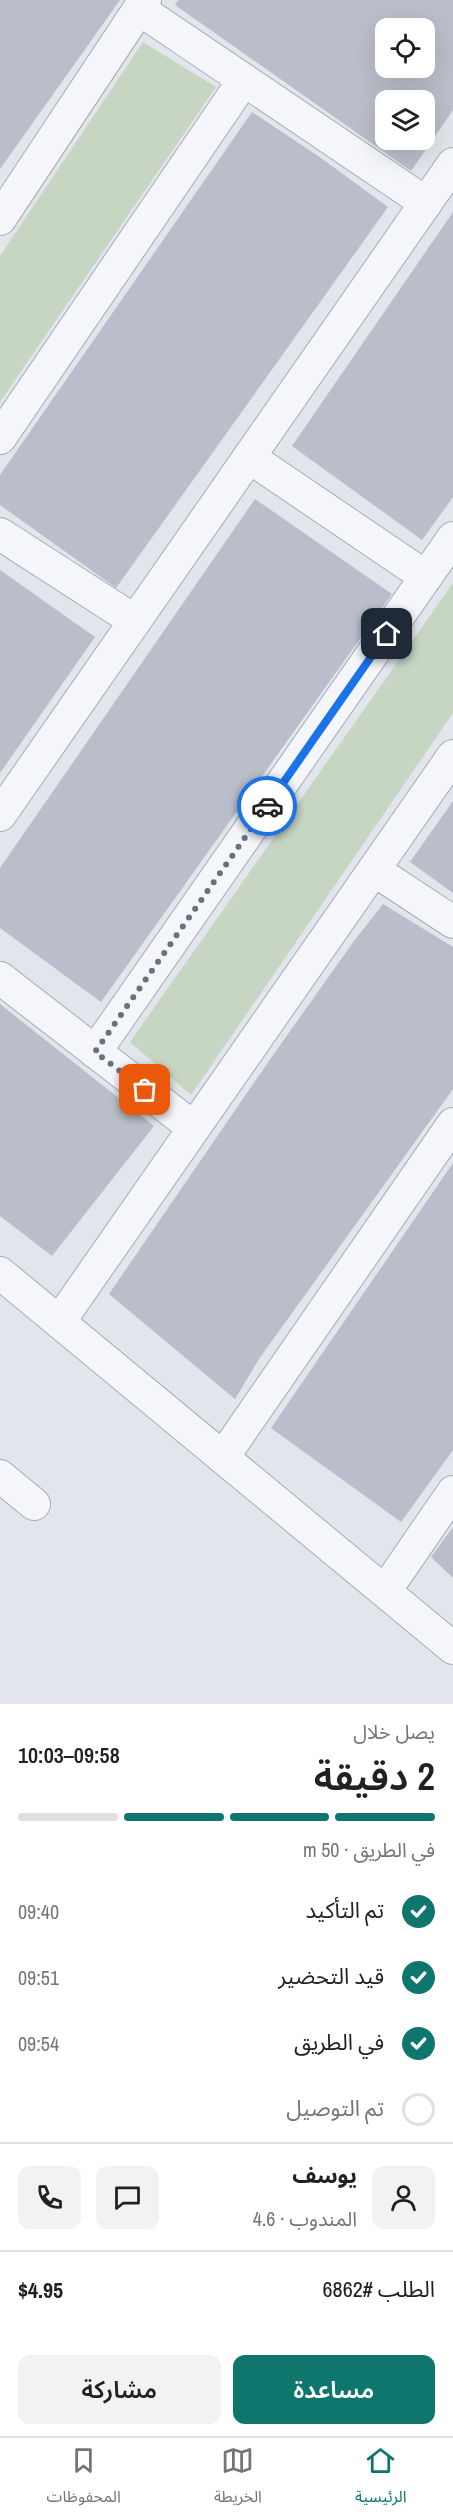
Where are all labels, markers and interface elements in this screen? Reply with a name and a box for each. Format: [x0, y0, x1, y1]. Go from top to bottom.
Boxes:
map controls [375, 18, 435, 150]
button: locate [375, 18, 435, 78]
button: layers [375, 90, 435, 150]
pin [361, 608, 412, 659]
icon: home [370, 617, 403, 650]
courier [237, 776, 297, 836]
icon: car [251, 790, 284, 823]
pin [119, 1064, 170, 1115]
icon: bag [128, 1073, 161, 1106]
text: يصل خلال [353, 1718, 435, 1745]
text: 09:58–10:03 [18, 1740, 120, 1770]
text: 2 دقيقة [314, 1750, 435, 1802]
text: في الطريق · 50 m [303, 1836, 435, 1863]
text: تم التأكيد [306, 1895, 384, 1925]
icon: check [402, 1895, 435, 1928]
text: 09:40 [18, 1898, 59, 1925]
text: قيد التحضير [278, 1961, 384, 1991]
icon: check [402, 1961, 435, 1994]
text: 09:51 [18, 1964, 59, 1991]
text: في الطريق [294, 2027, 384, 2057]
icon: check [402, 2027, 435, 2060]
text: 09:54 [18, 2030, 59, 2057]
text: تم التوصيل [286, 2093, 384, 2123]
text: يوسف [292, 2160, 357, 2190]
button: phone [18, 2166, 81, 2229]
button: chat [96, 2166, 159, 2229]
button: person [372, 2166, 435, 2229]
text: المندوب · 4.6 [253, 2205, 357, 2232]
text: الطلب #6862 [323, 2274, 435, 2304]
text: $4.95 [18, 2275, 63, 2305]
button: مشاركة [18, 2355, 221, 2424]
button: مساعدة [233, 2355, 435, 2424]
tab: المحفوظات [47, 2444, 121, 2514]
tab: الخريطة [214, 2444, 262, 2514]
tab: الرئيسية [355, 2444, 406, 2514]

